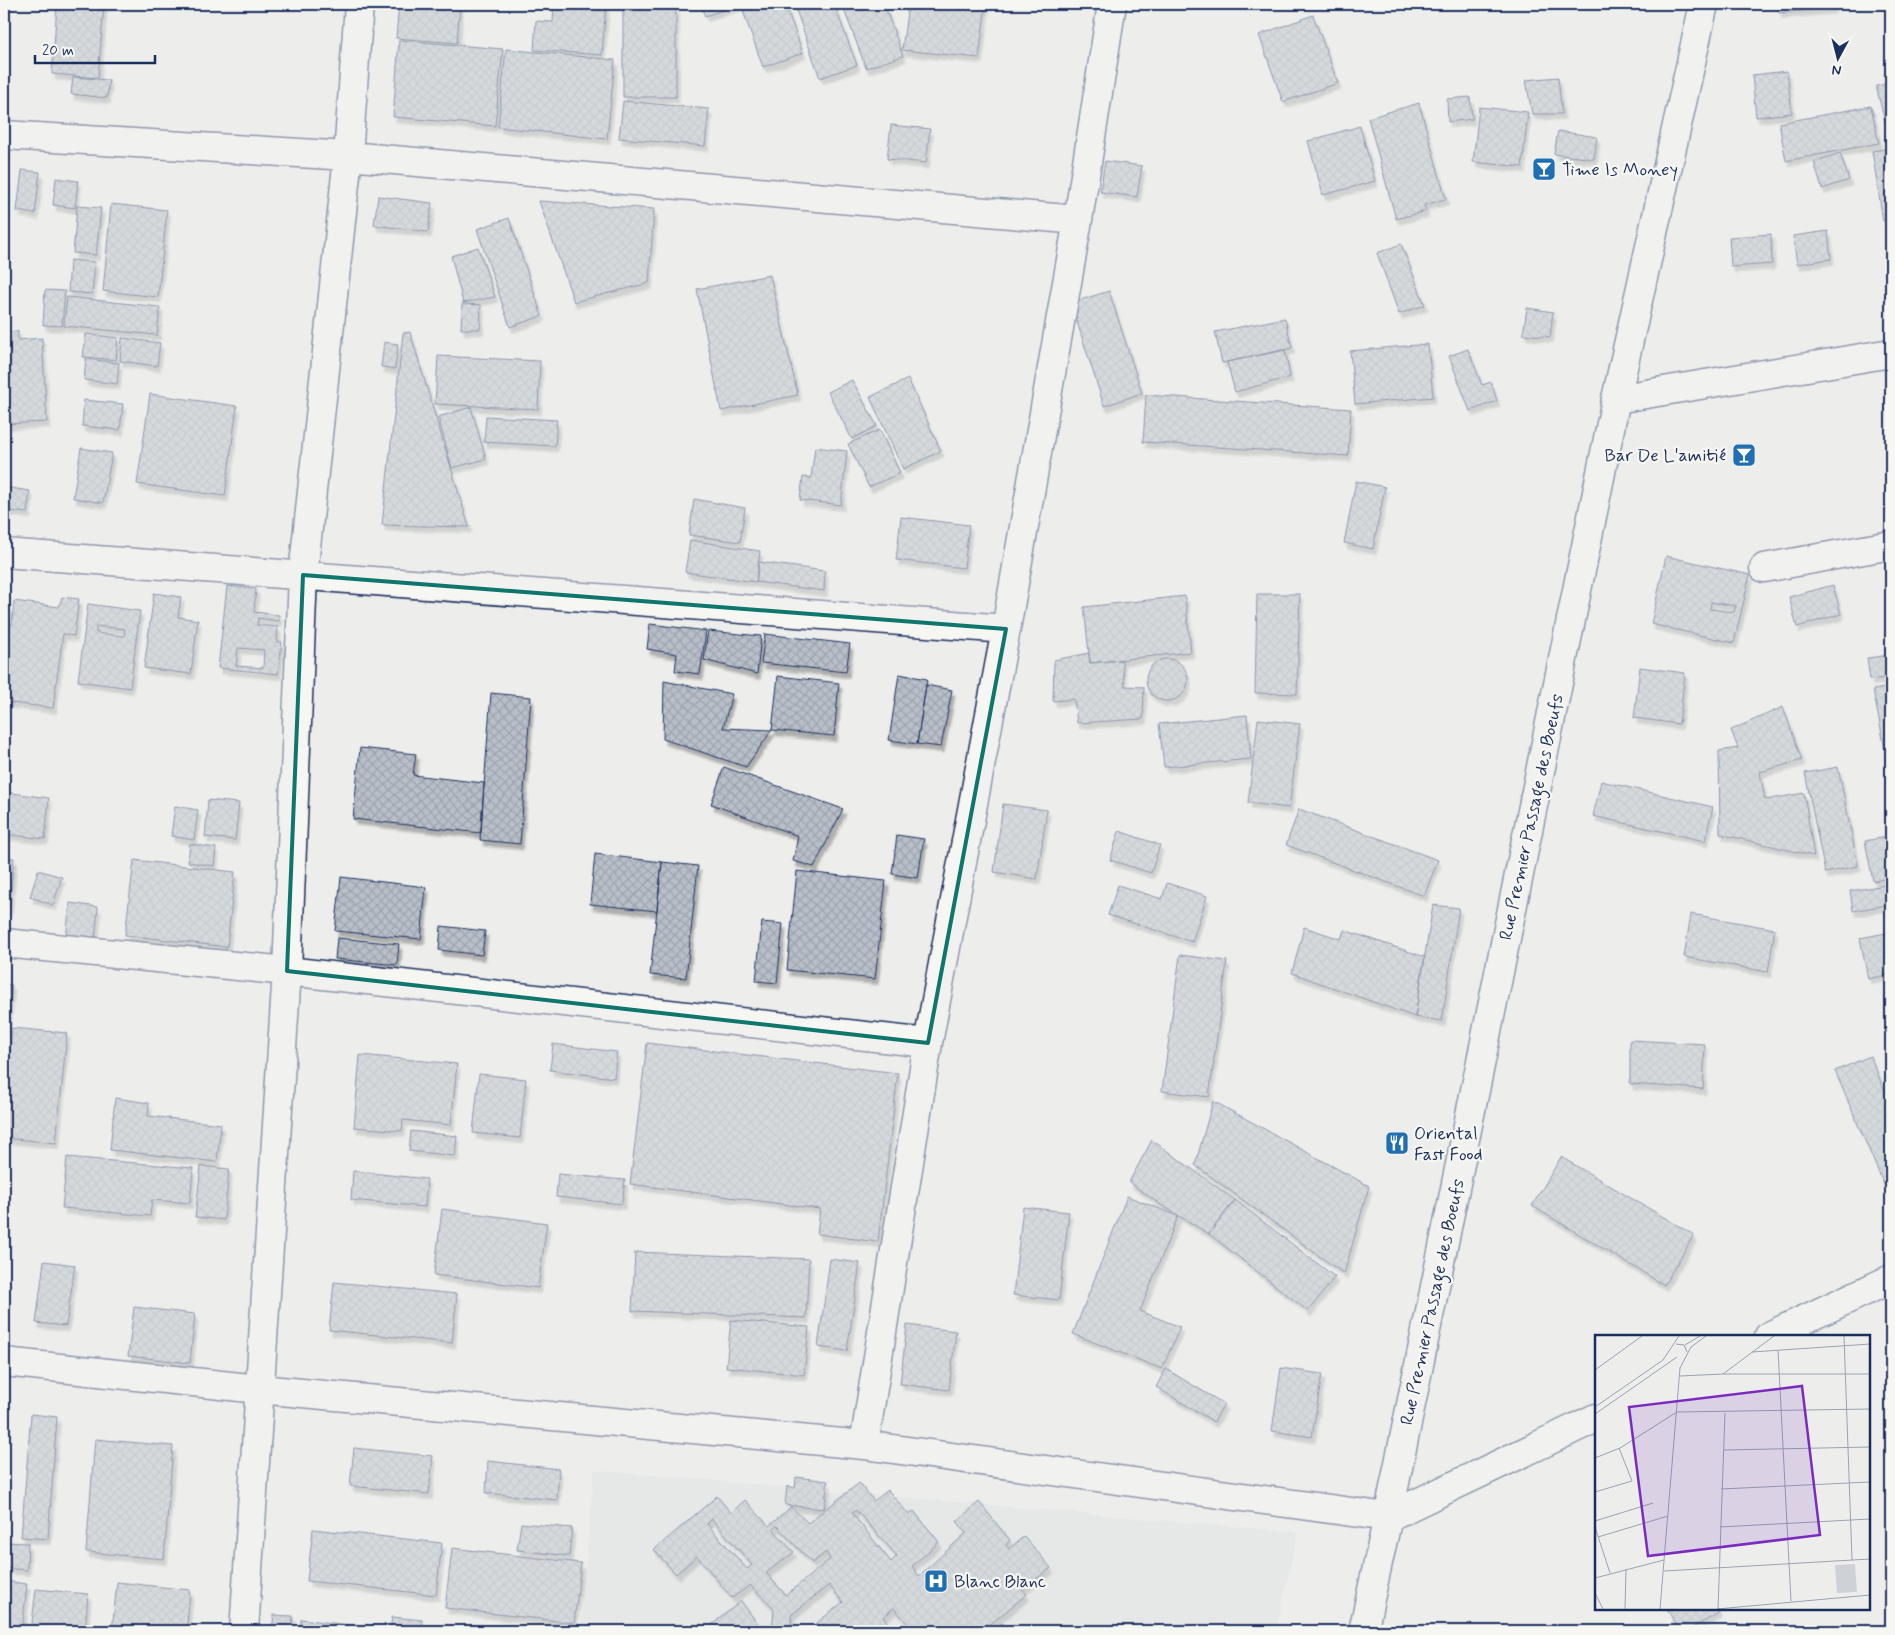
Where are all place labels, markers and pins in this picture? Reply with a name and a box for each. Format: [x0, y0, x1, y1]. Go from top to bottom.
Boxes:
bar icon: Time Is Money [1531, 156, 1557, 182]
place label: Time Is Money [1562, 158, 1678, 182]
bar icon: Bar De L'amitié [1731, 442, 1757, 468]
place label: Bar De L'amitié [1605, 444, 1726, 468]
place label: Oriental Fast Food [1414, 1122, 1483, 1167]
restaurant icon: Oriental Fast Food [1384, 1130, 1410, 1156]
hospital icon: Blanc Blanc [923, 1568, 949, 1594]
place label: Blanc Blanc [954, 1570, 1046, 1594]

